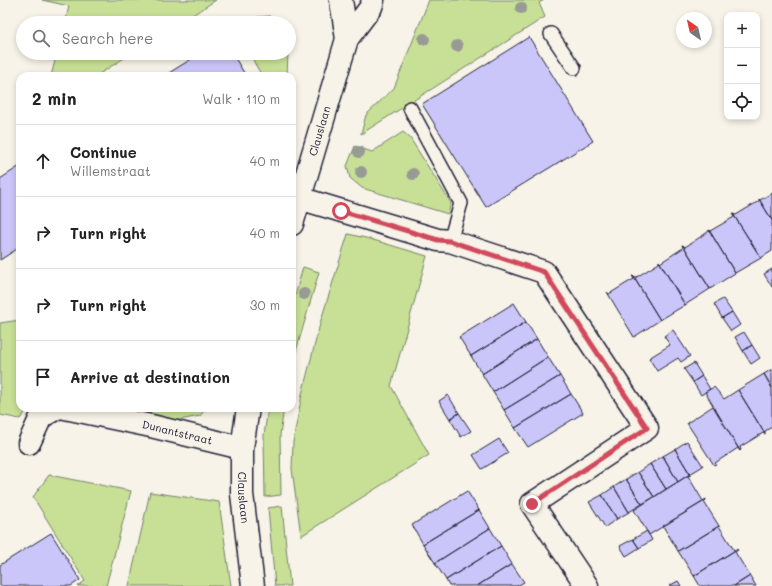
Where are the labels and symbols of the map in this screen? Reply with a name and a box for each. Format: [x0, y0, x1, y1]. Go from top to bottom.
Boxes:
north arrow [676, 12, 712, 48]
street label: Clauslaan [305, 104, 334, 158]
route start [332, 202, 350, 220]
street label: Dunantstraat [141, 416, 214, 448]
street label: Clauslaan [235, 472, 253, 524]
route end [523, 495, 541, 513]

